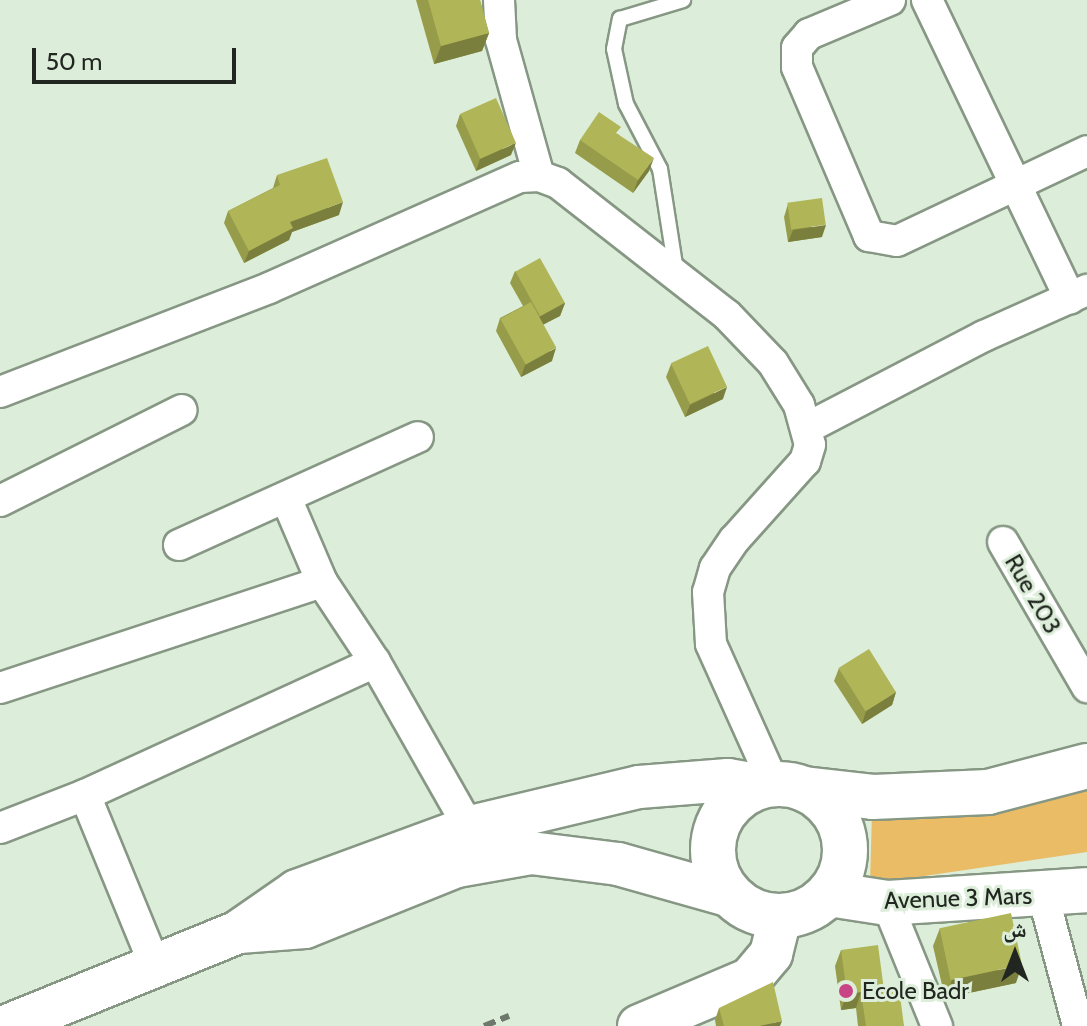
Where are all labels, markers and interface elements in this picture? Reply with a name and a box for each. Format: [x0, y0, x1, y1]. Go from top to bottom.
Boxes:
scale bar [36, 32, 240, 82]
text: 50 m [46, 47, 102, 76]
street label: Rue 203 [999, 549, 1067, 639]
street label: Avenue 3 Mars [883, 881, 1033, 915]
north arrow [975, 914, 1055, 994]
text: ش [1003, 916, 1027, 943]
place label: Ecole Badr [862, 977, 969, 1005]
marker: Ecole Badr [837, 982, 855, 1000]

